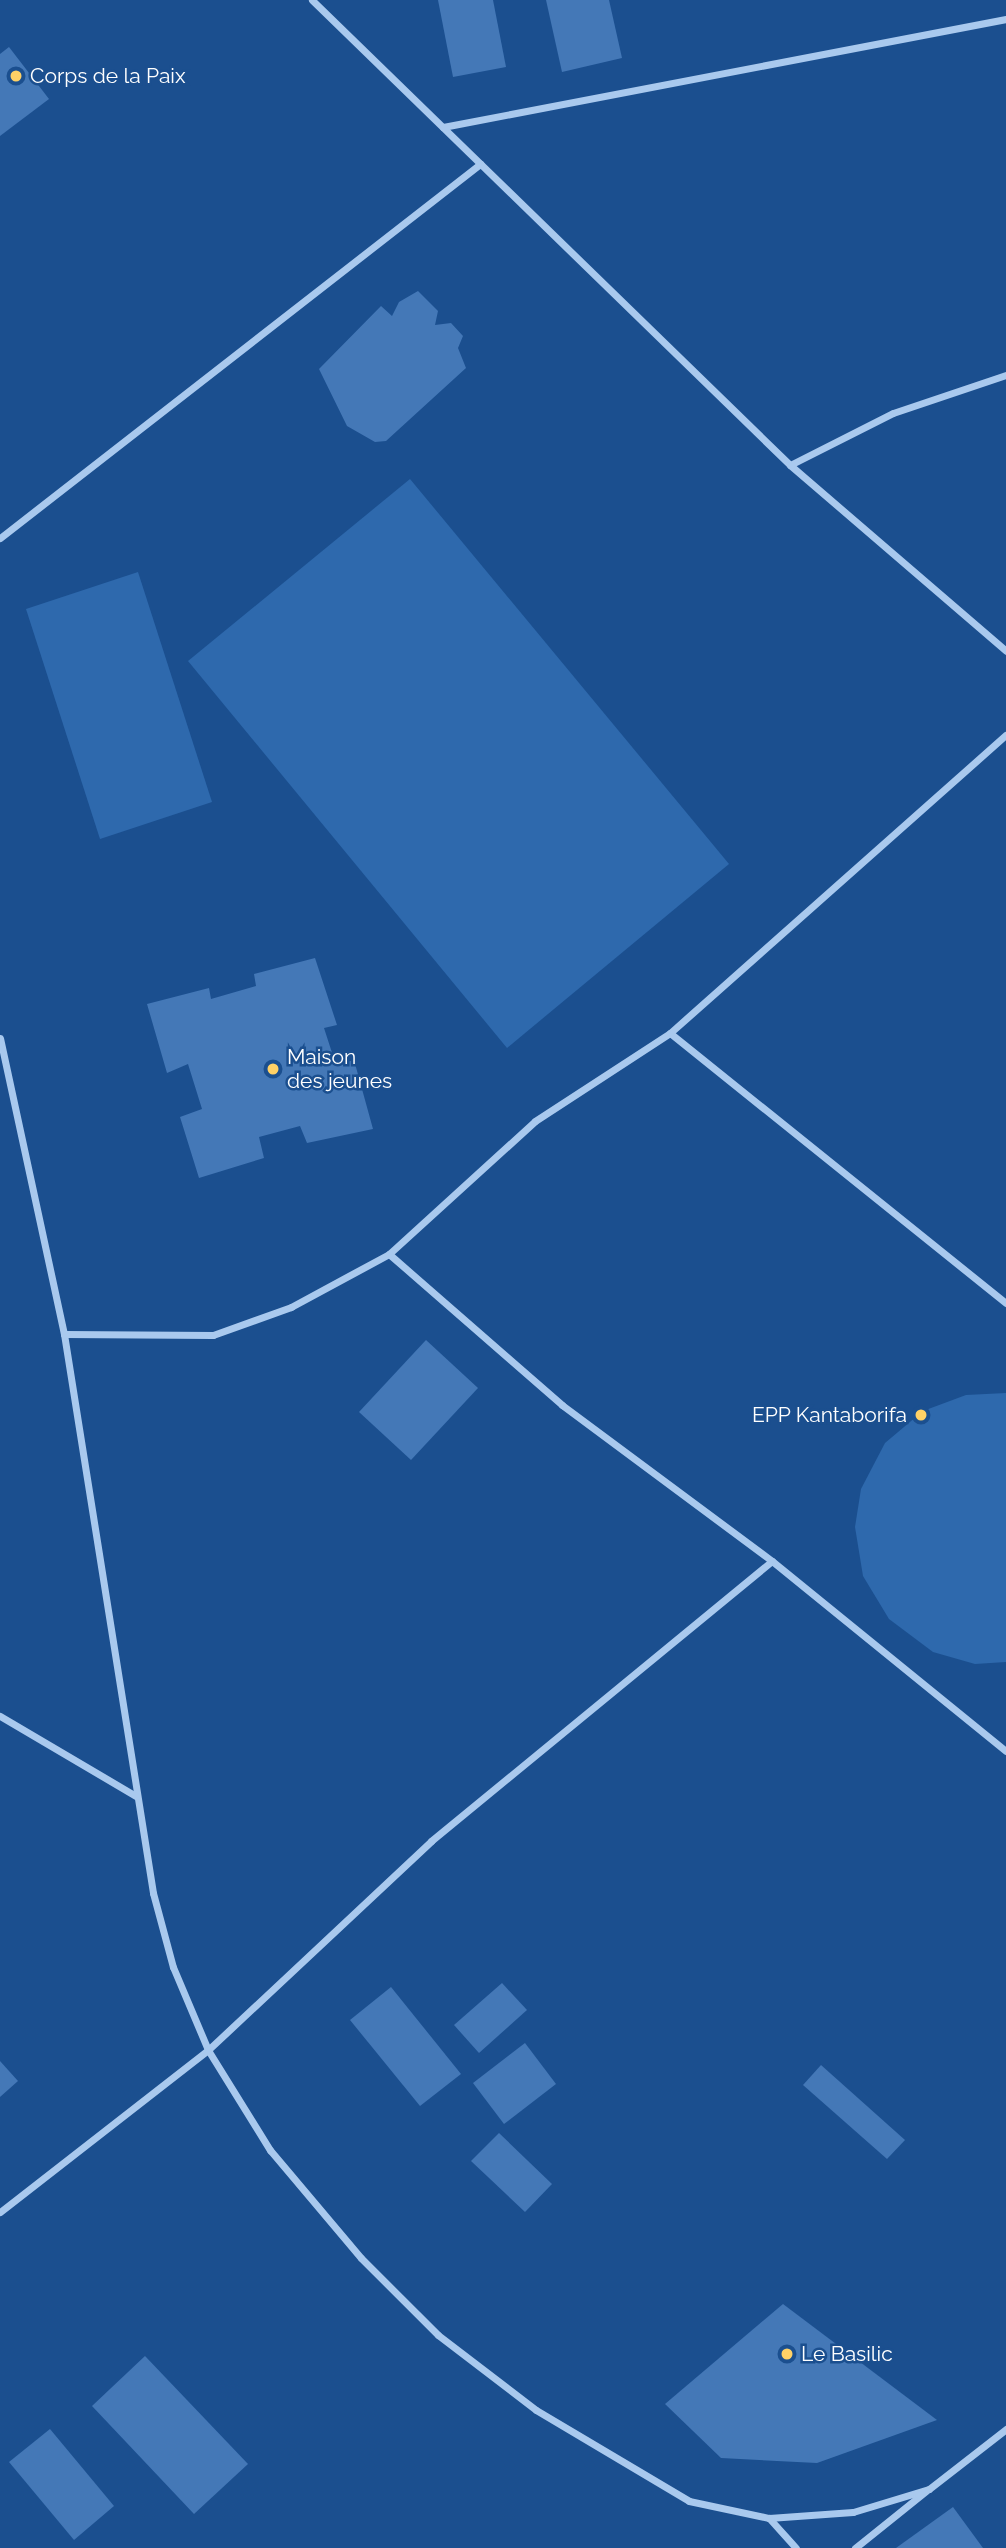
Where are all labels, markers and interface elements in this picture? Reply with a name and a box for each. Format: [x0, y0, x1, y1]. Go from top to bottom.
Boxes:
place label: Corps de la Paix [30, 63, 186, 89]
marker: Corps de la Paix [8, 68, 24, 84]
place label: Maison des jeunes [287, 1044, 392, 1094]
marker: Maison des jeunes [265, 1061, 281, 1077]
place label: EPP Kantaborifa [751, 1402, 907, 1428]
marker: EPP Kantaborifa [913, 1407, 929, 1423]
place label: Le Basilic [801, 2341, 893, 2367]
marker: Le Basilic [779, 2346, 795, 2362]

